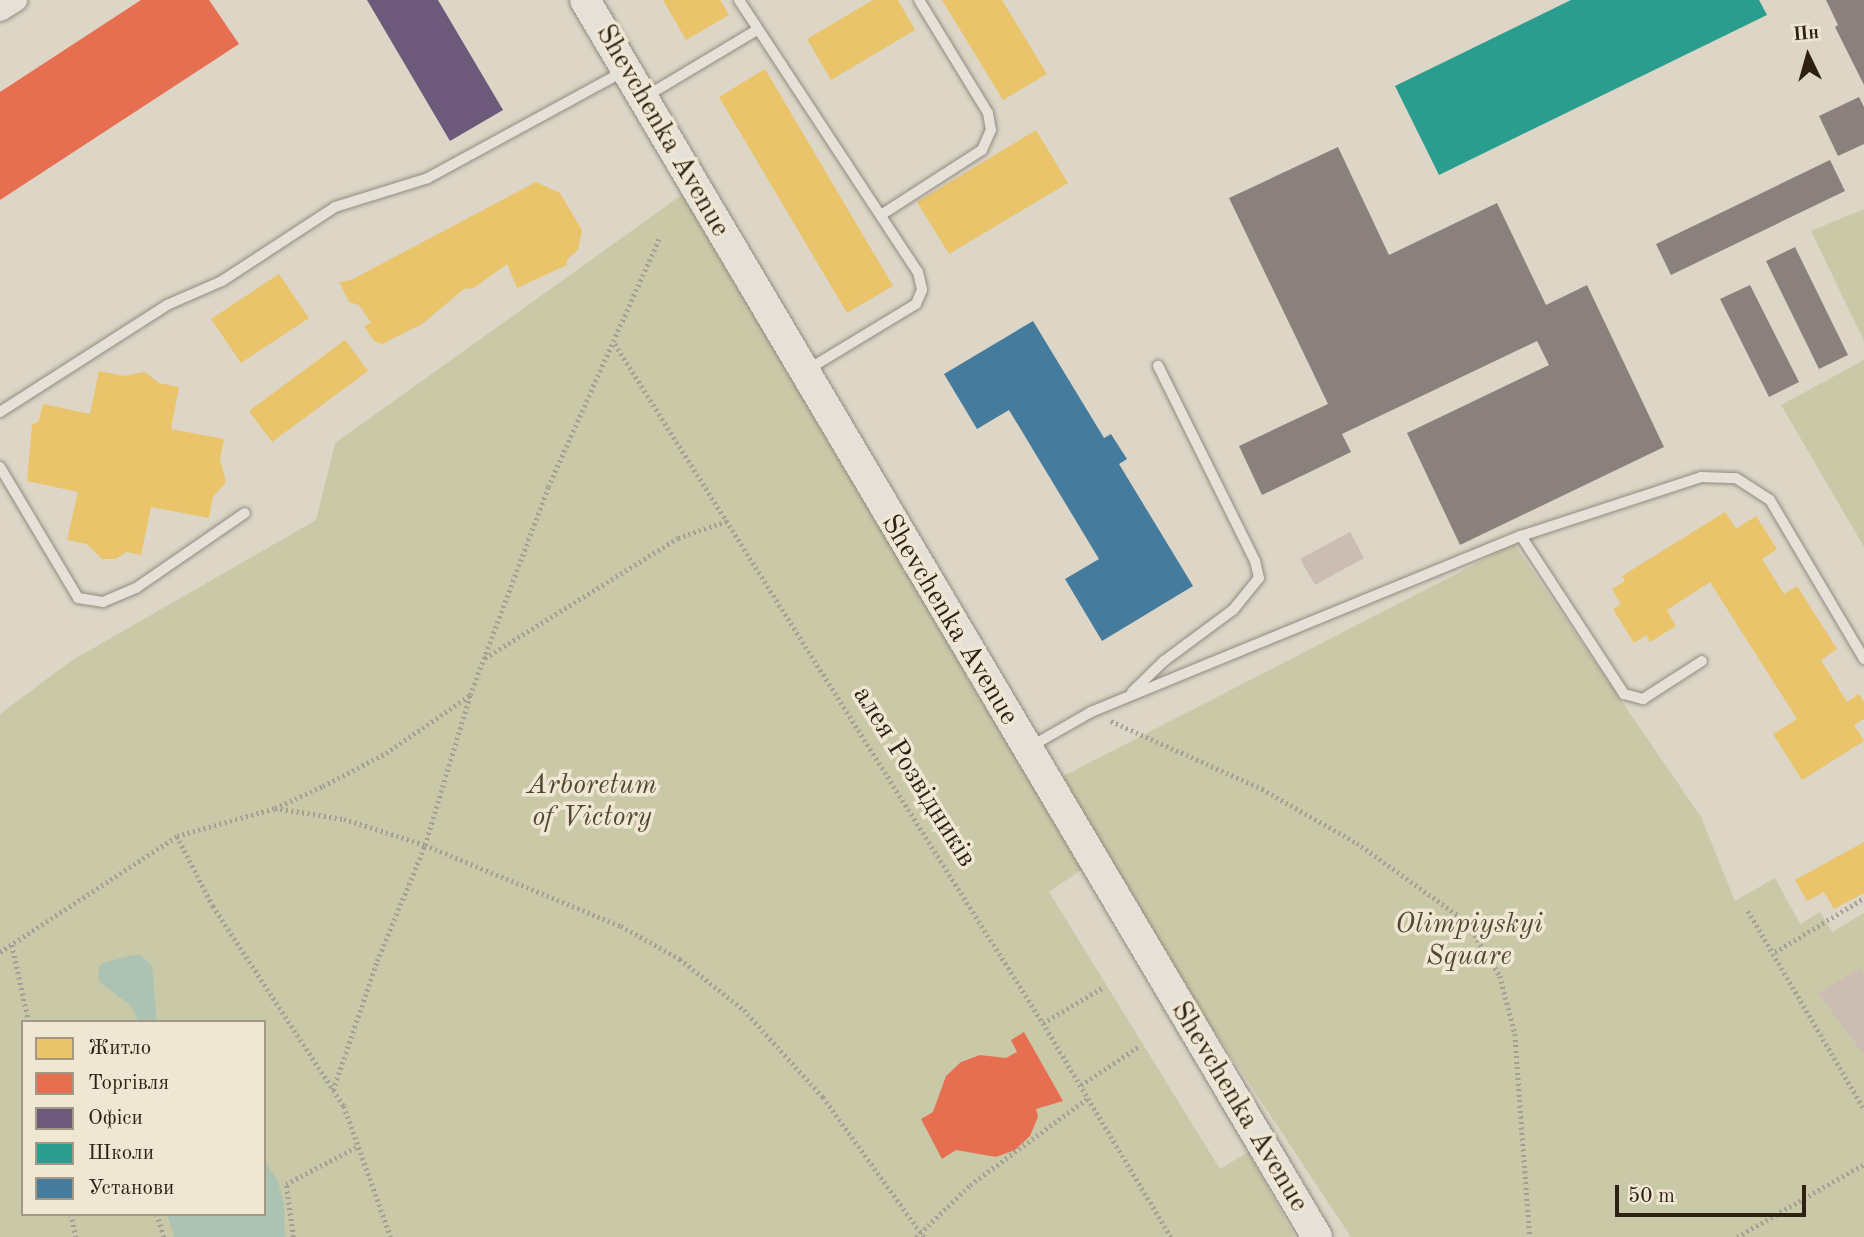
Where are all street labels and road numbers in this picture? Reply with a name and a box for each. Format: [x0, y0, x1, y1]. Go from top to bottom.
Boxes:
street label: Shevchenka Avenue [588, 19, 736, 243]
street label: Shevchenka Avenue [873, 509, 1025, 731]
street label: алея Розвідників [845, 680, 983, 874]
street label: Shevchenka Avenue [1163, 996, 1315, 1218]

